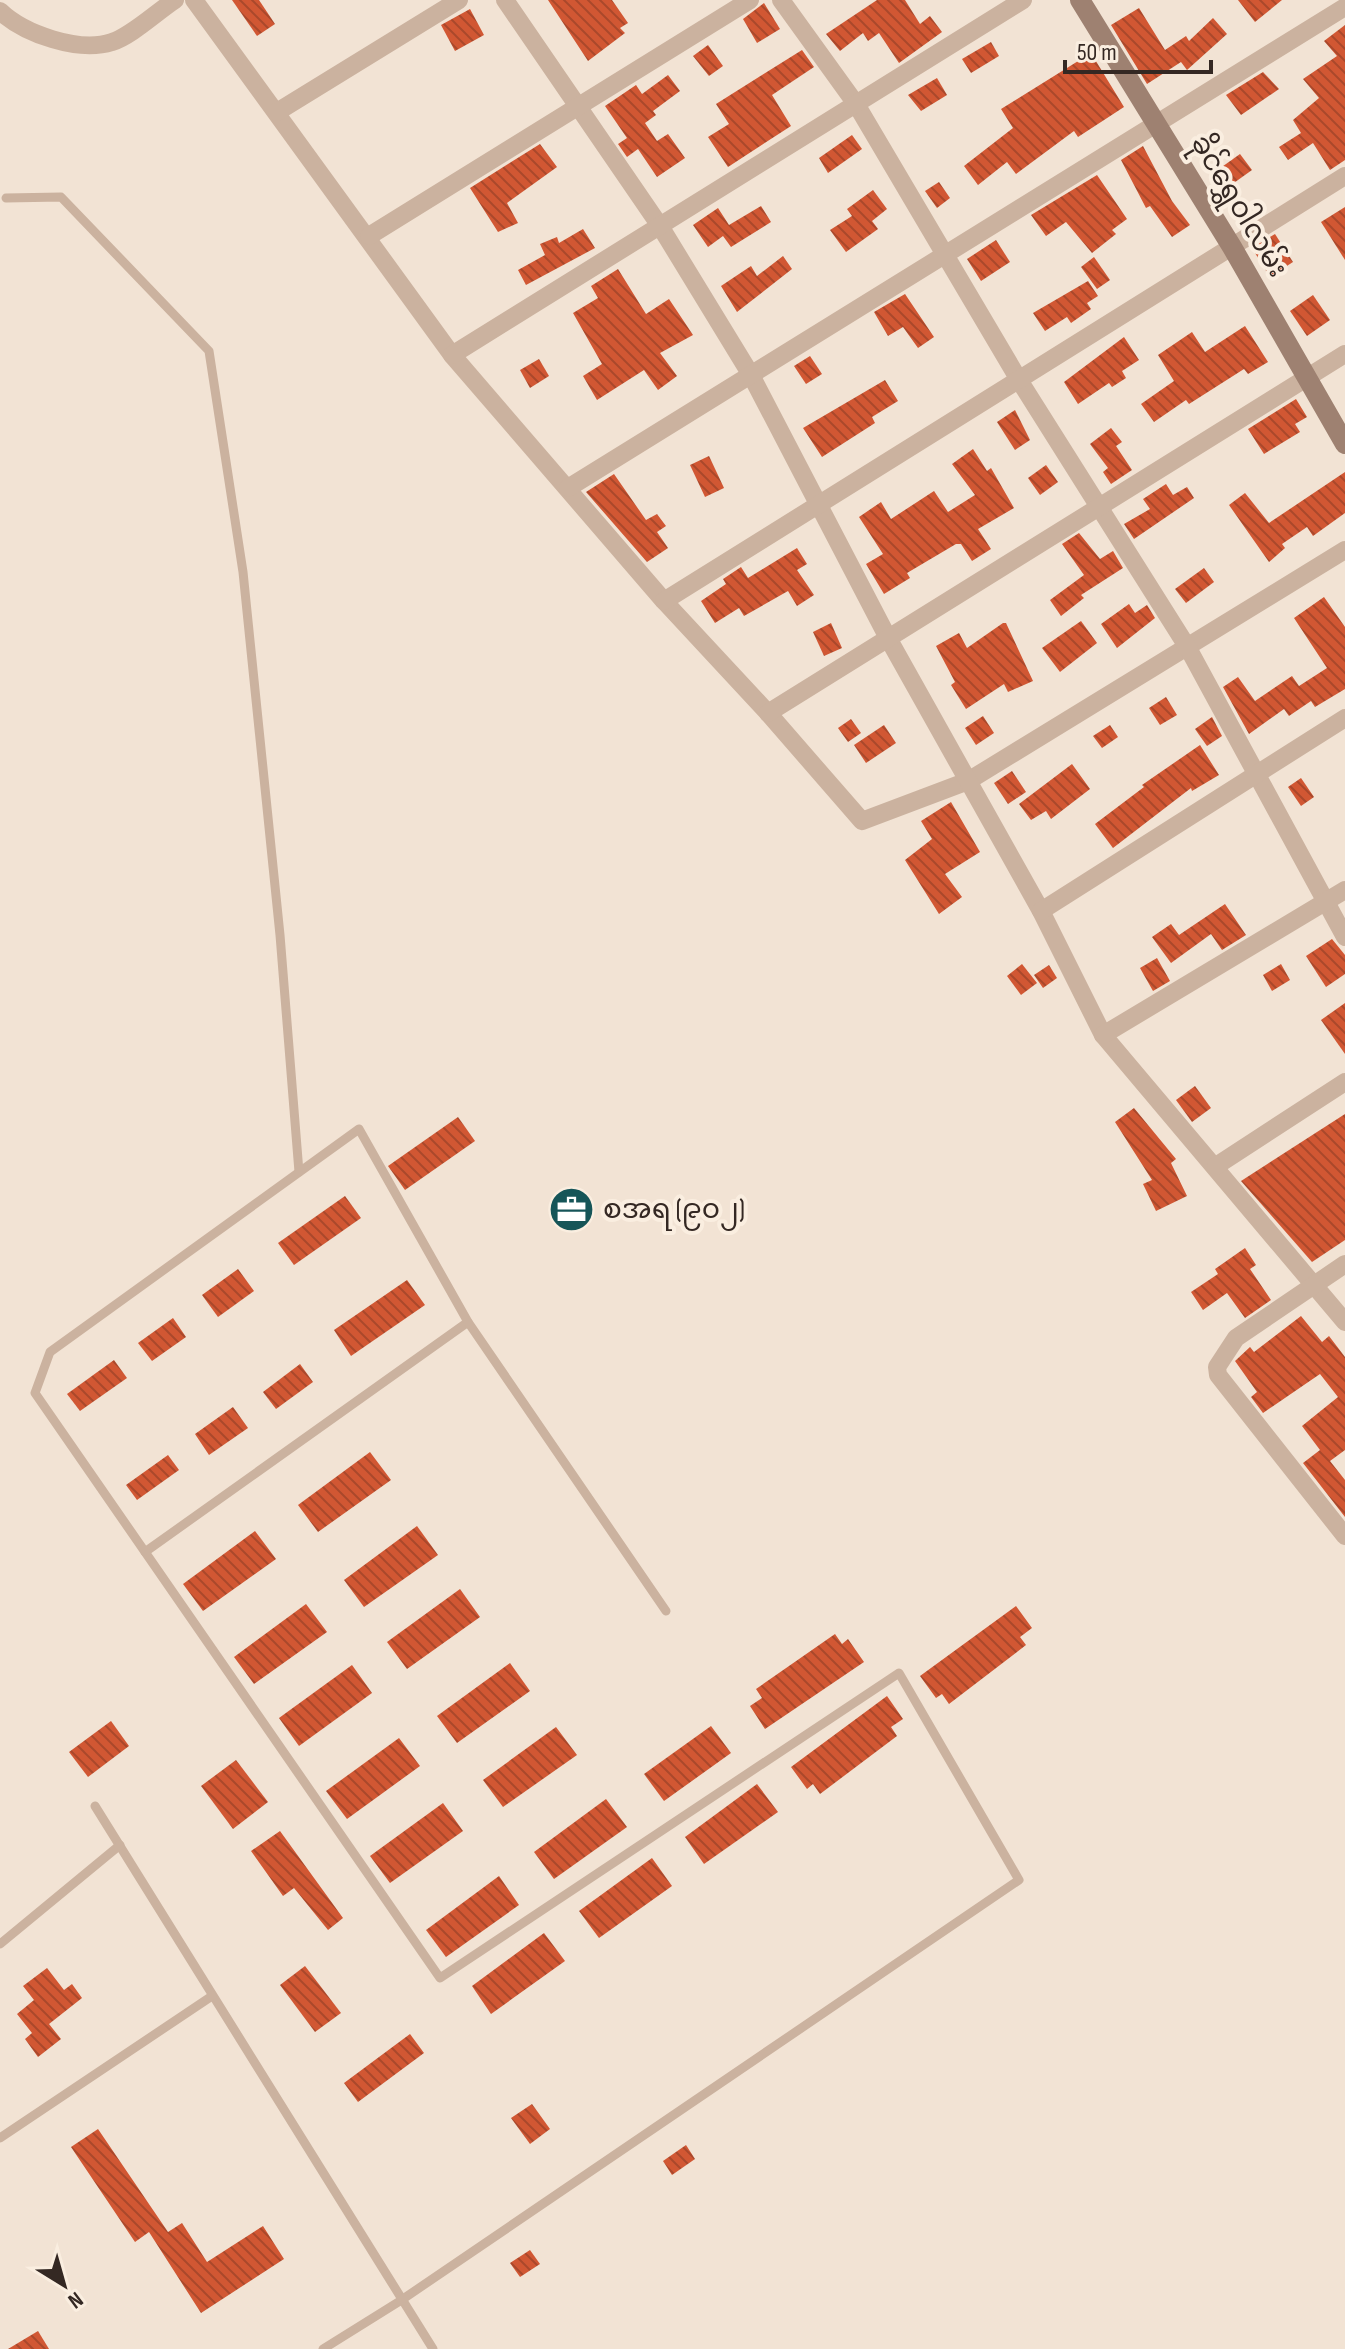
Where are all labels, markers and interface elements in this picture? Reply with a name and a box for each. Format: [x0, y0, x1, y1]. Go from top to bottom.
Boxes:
scale bar [1065, 24, 1211, 74]
text: 50 m [1077, 38, 1117, 67]
street label: ခိုင်ရွှေဝါလမ်း [1179, 127, 1297, 286]
office icon: စအရ (၉၀၂) [548, 1185, 596, 1233]
place label: စအရ (၉၀၂) [603, 1193, 745, 1231]
north arrow [24, 2245, 104, 2325]
text: N [62, 2285, 88, 2314]

